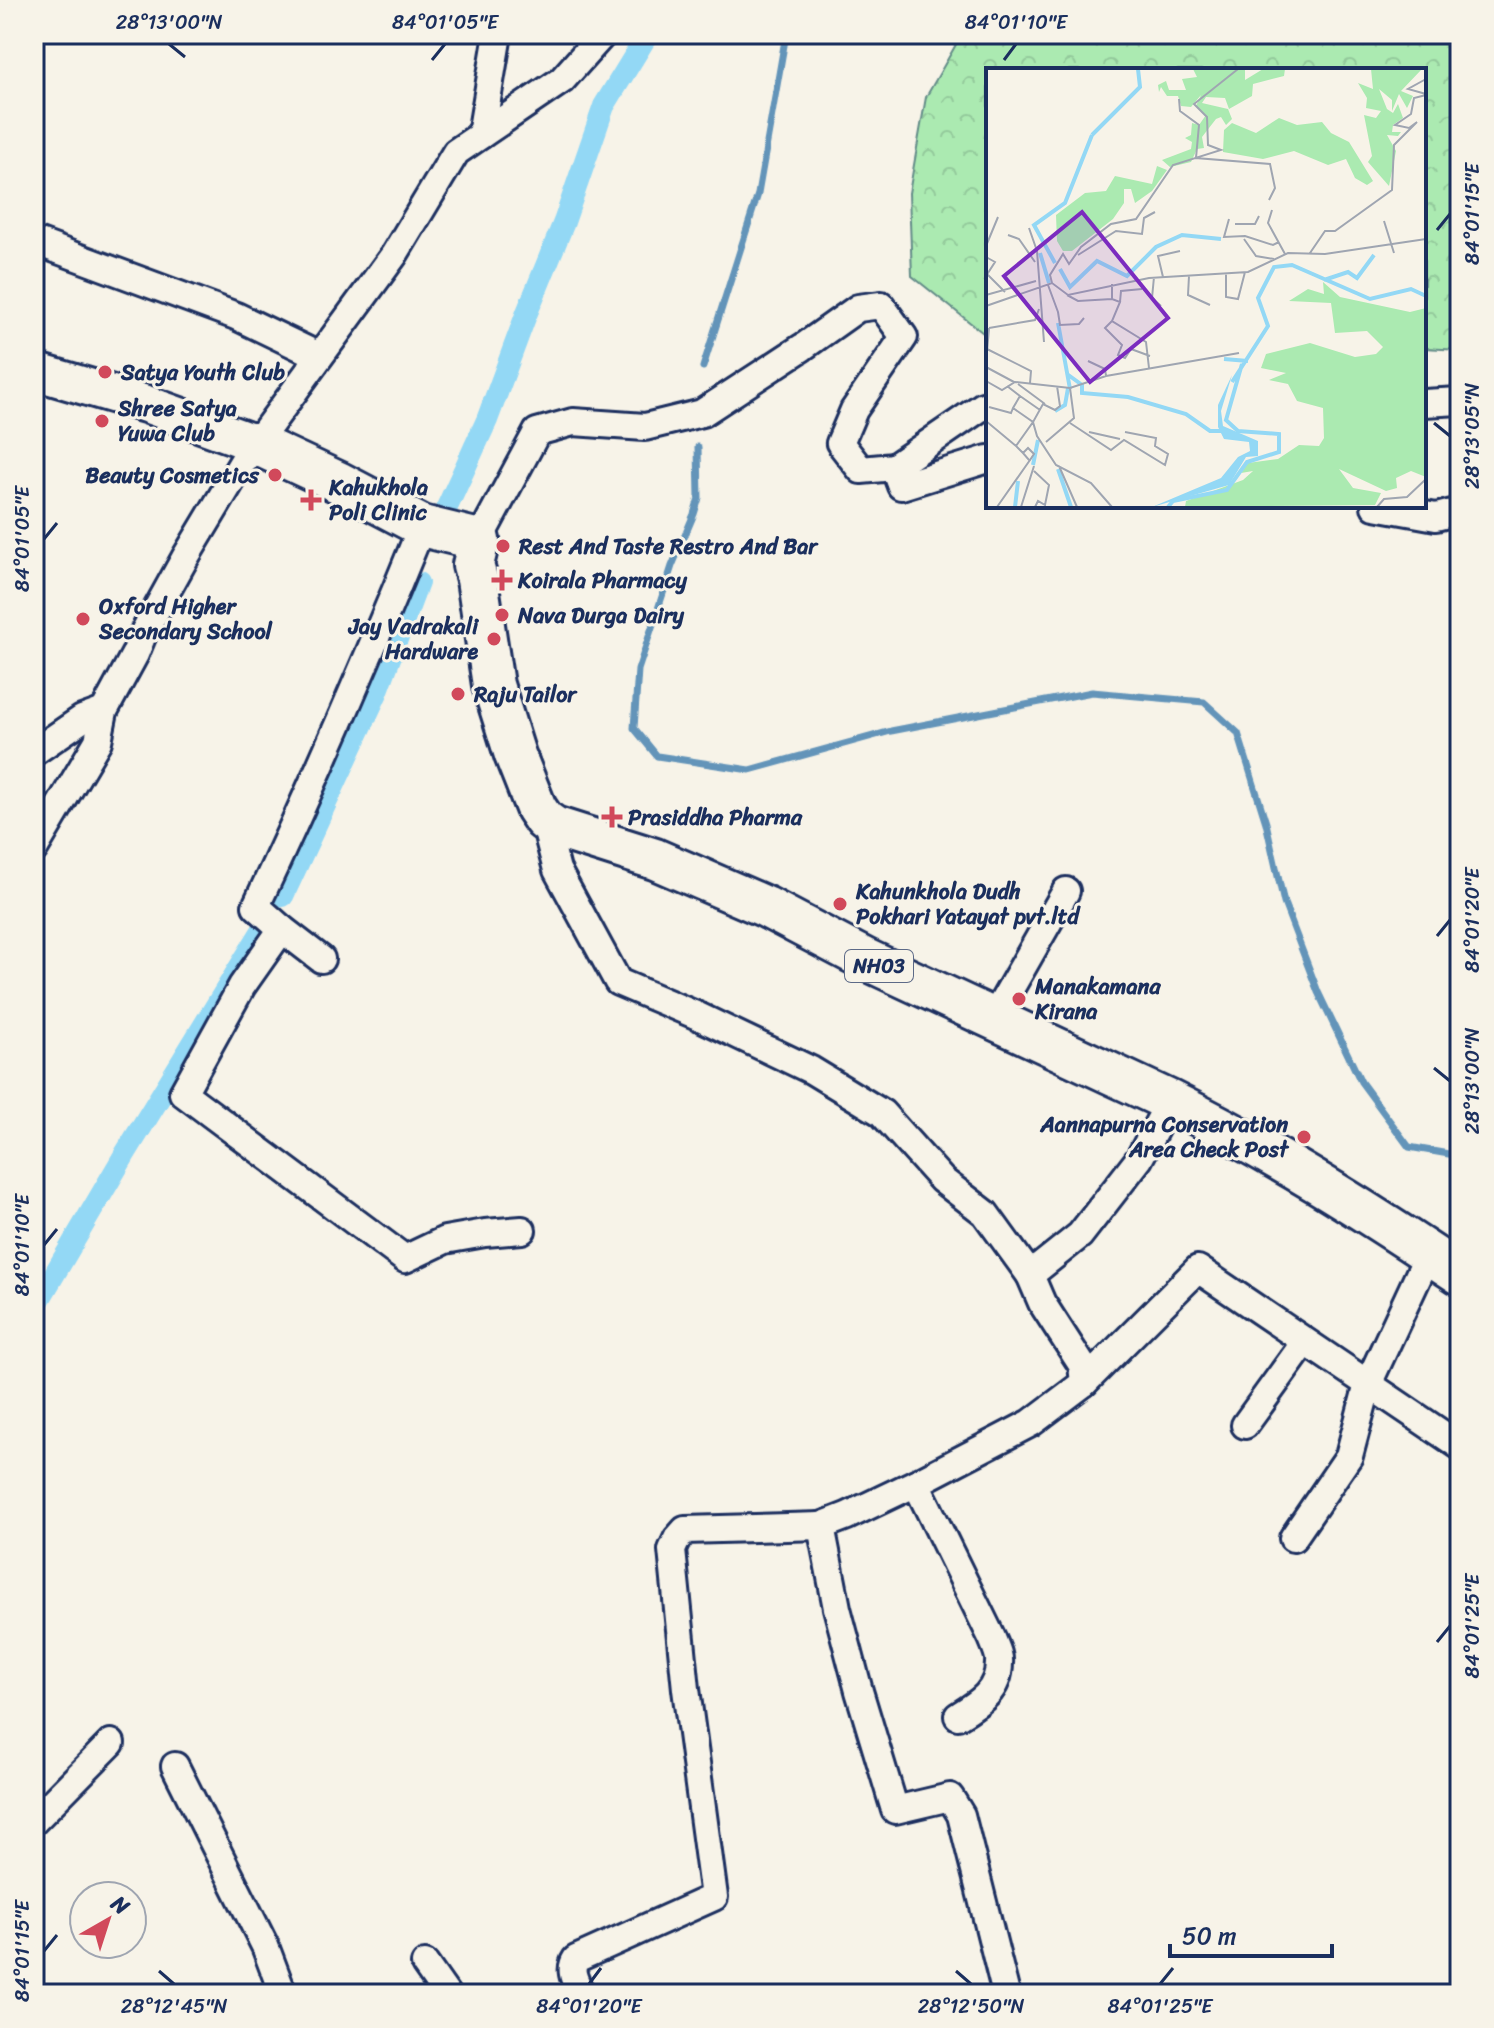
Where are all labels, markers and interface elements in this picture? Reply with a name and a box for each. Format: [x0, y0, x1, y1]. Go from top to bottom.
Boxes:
text: 28°13'00"N [116, 5, 222, 40]
text: 84°01'05"E [392, 5, 500, 40]
text: 84°01'10"E [965, 5, 1069, 40]
inset map [986, 68, 1426, 508]
text: 84°01'15"E [1455, 161, 1490, 265]
place label: Satya Youth Club [120, 353, 285, 392]
marker: Satya Youth Club [96, 363, 114, 381]
text: 28°13'05"N [1455, 383, 1490, 489]
place label: Shree Satya Yuwa Club [117, 389, 237, 453]
marker: Shree Satya Yuwa Club [93, 412, 111, 430]
place label: Beauty Cosmetics [85, 456, 260, 495]
marker: Beauty Cosmetics [266, 466, 284, 484]
place label: Kahukhola Poli Clinic [328, 468, 428, 532]
text: 84°01'05"E [5, 484, 40, 592]
marker: Kahukhola Poli Clinic [300, 489, 322, 511]
place label: Rest And Taste Restro And Bar [518, 527, 819, 566]
marker: Rest And Taste Restro And Bar [494, 537, 512, 555]
place label: Koirala Pharmacy [517, 561, 688, 600]
marker: Koirala Pharmacy [493, 571, 511, 589]
place label: Oxford Higher Secondary School [98, 587, 274, 651]
place label: Nava Durga Dairy [517, 596, 684, 635]
marker: Nava Durga Dairy [493, 606, 511, 624]
place label: Jay Vadrakali Hardware [347, 607, 480, 671]
marker: Oxford Higher Secondary School [74, 610, 92, 628]
marker: Jay Vadrakali Hardware [485, 630, 503, 648]
place label: Raju Tailor [473, 675, 578, 714]
marker: Raju Tailor [449, 685, 467, 703]
place label: Prasiddha Pharma [628, 798, 803, 837]
marker: Prasiddha Pharma [603, 808, 621, 826]
text: 84°01'20"E [1455, 865, 1490, 973]
place label: Kahunkhola Dudh Pokhari Yatayat pvt.ltd [855, 872, 1081, 936]
marker: Kahunkhola Dudh Pokhari Yatayat pvt.ltd [831, 895, 849, 913]
road number: NH03 [845, 950, 913, 982]
place label: Manakamana Kirana [1034, 967, 1161, 1031]
marker: Manakamana Kirana [1010, 990, 1028, 1008]
text: 28°13'00"N [1455, 1028, 1490, 1134]
place label: Aannapurna Conservation Area Check Post [1039, 1105, 1289, 1169]
marker: Aannapurna Conservation Area Check Post [1295, 1128, 1313, 1146]
text: 84°01'10"E [5, 1192, 40, 1296]
text: 84°01'25"E [1455, 1572, 1490, 1678]
north arrow [68, 1880, 148, 1960]
text: N [101, 1884, 139, 1925]
text: 84°01'15"E [5, 1898, 40, 2002]
scale bar [1170, 1908, 1332, 1958]
text: 50 m [1182, 1915, 1237, 1957]
text: 28°12'45"N [121, 1989, 227, 2024]
text: 84°01'20"E [536, 1989, 644, 2024]
text: 28°12'50"N [918, 1989, 1025, 2024]
text: 84°01'25"E [1108, 1989, 1214, 2024]

